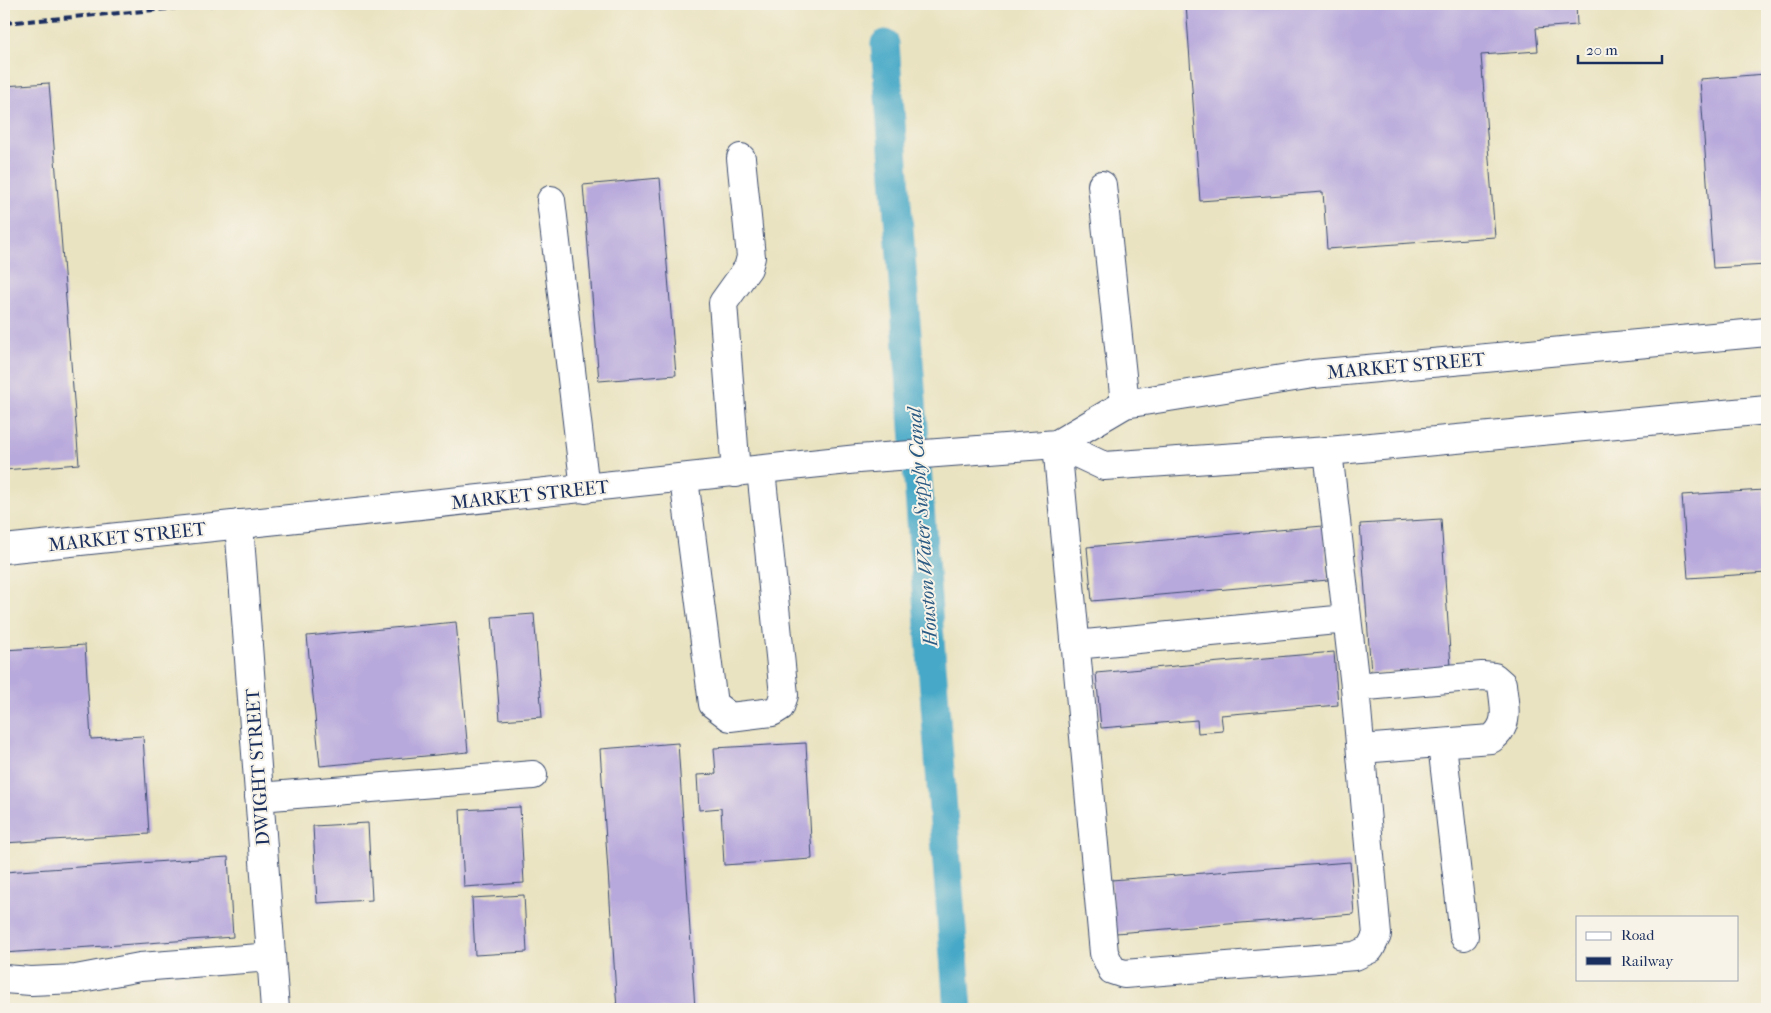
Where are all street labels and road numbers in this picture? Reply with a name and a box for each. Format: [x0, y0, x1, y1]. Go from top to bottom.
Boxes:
street label: MARKET STREET [1326, 348, 1486, 384]
street label: MARKET STREET [450, 476, 610, 514]
street label: MARKET STREET [47, 518, 207, 556]
street label: DWIGHT STREET [242, 687, 274, 846]

